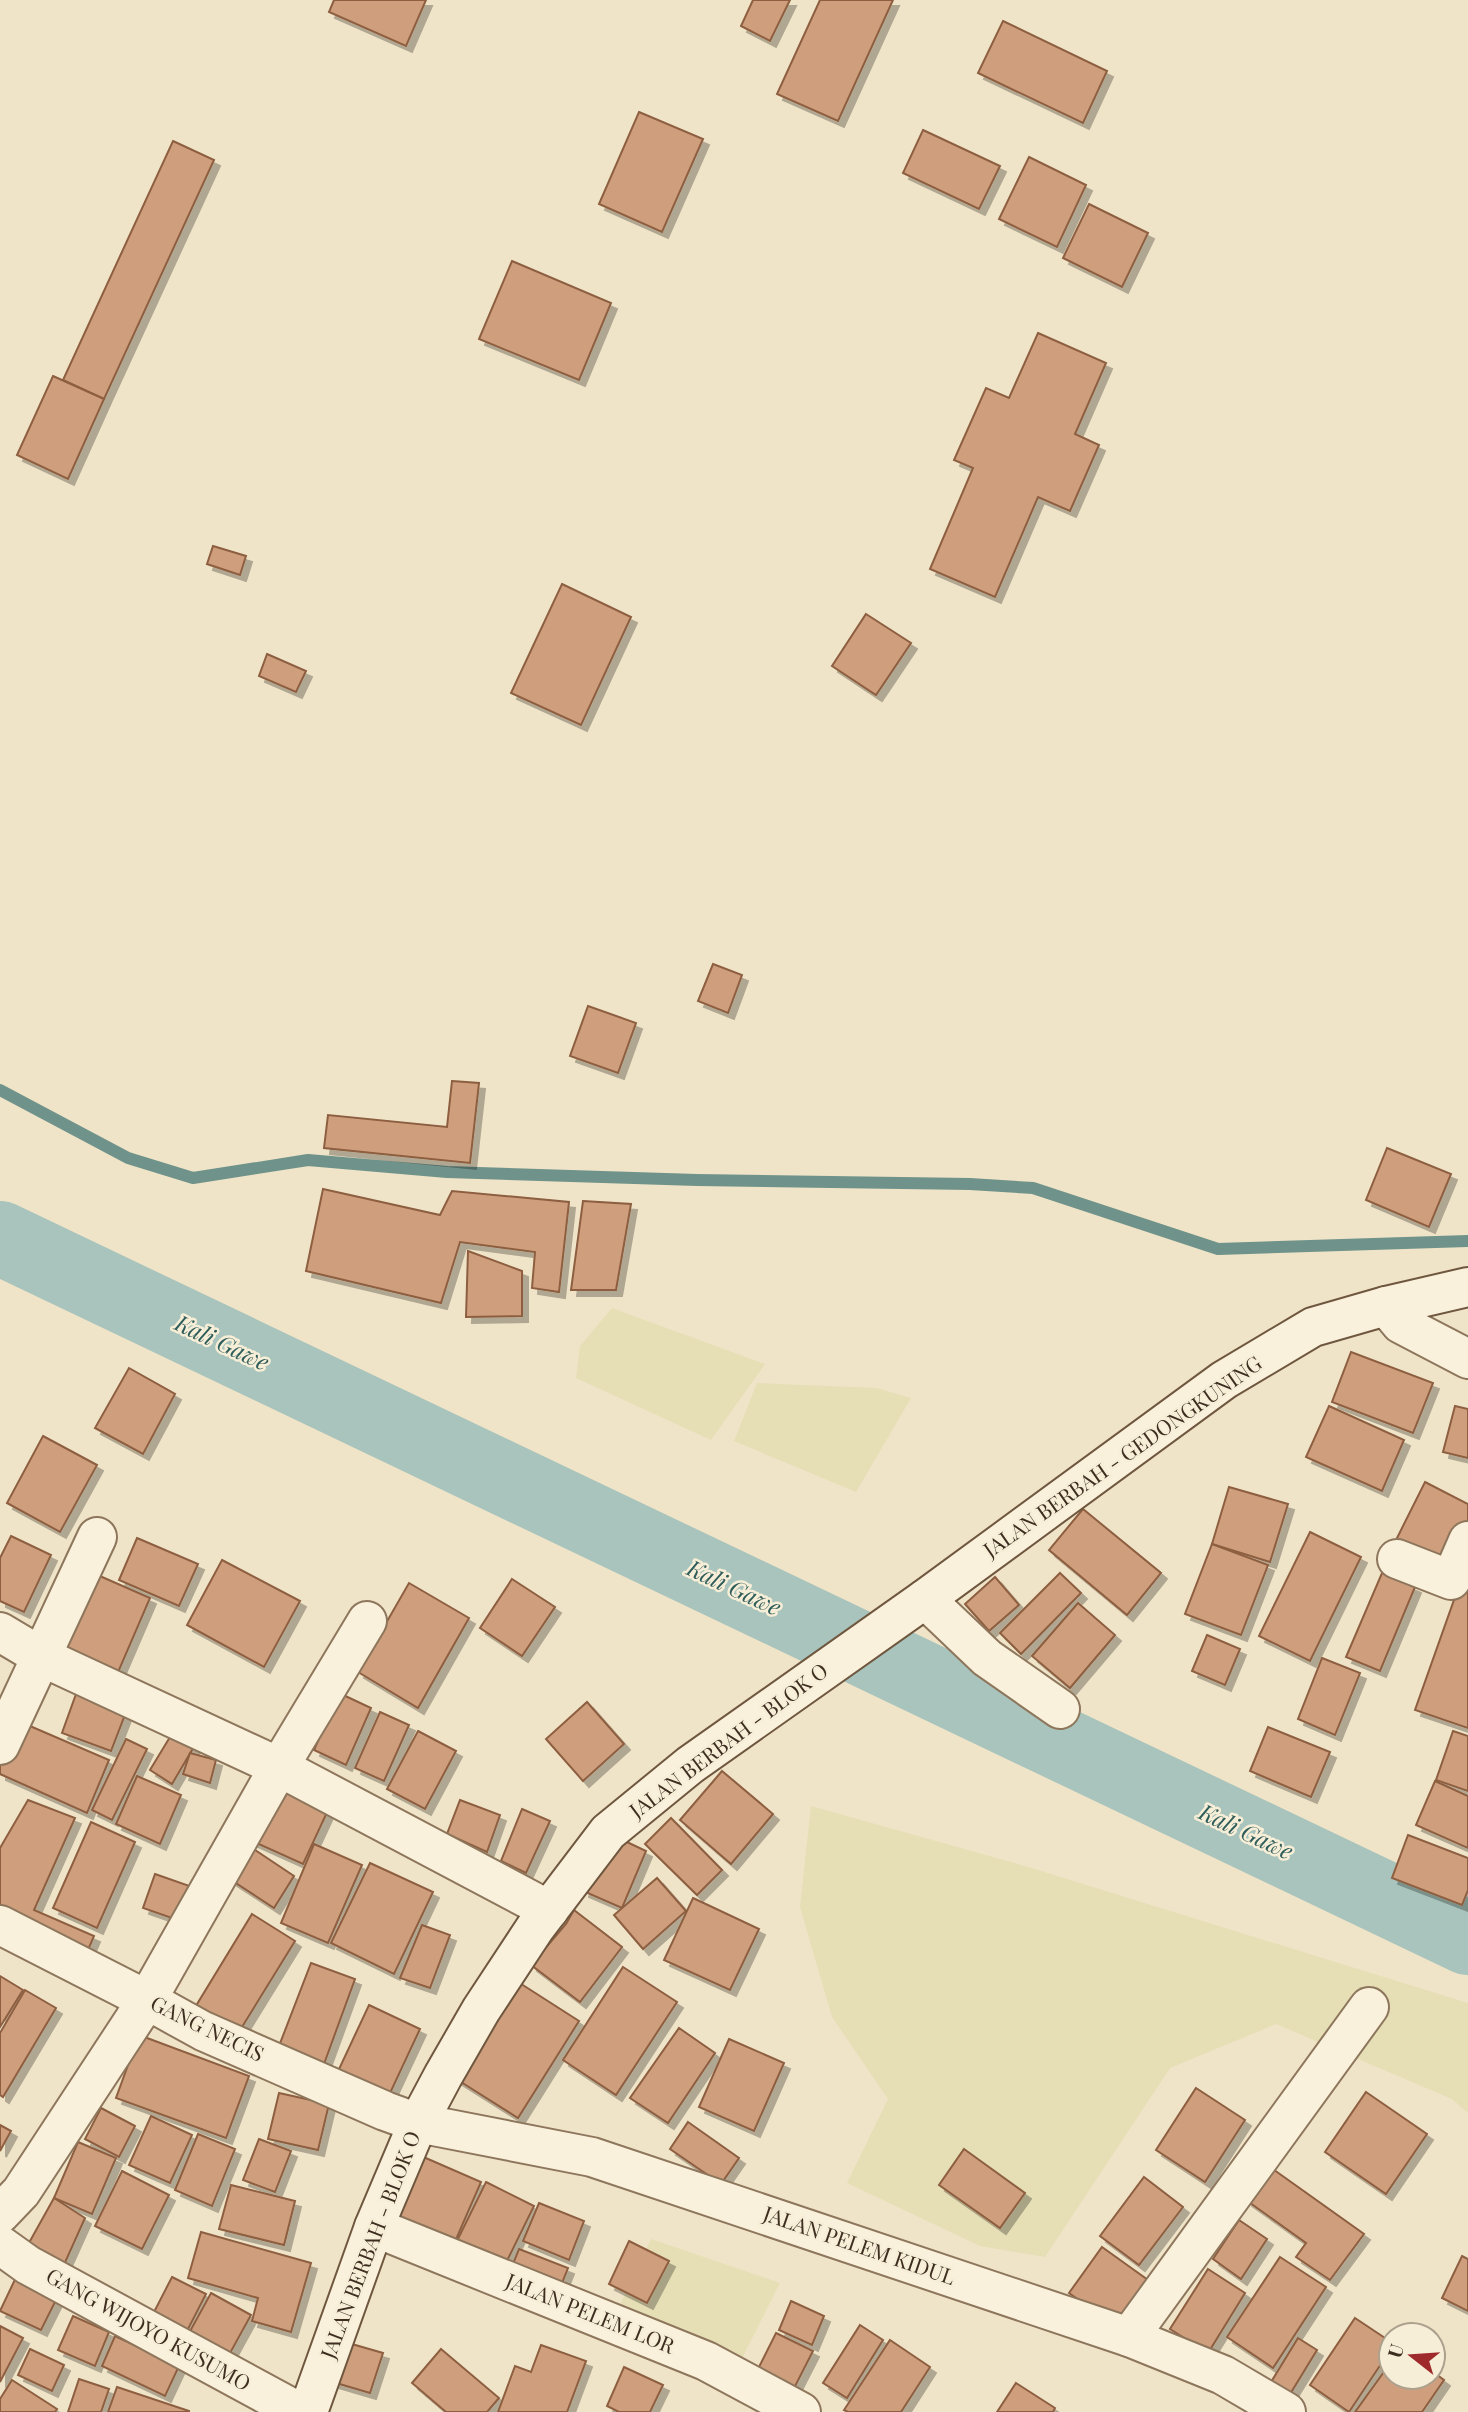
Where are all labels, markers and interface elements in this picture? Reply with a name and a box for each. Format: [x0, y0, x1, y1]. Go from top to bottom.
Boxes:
water label: Kali Gawe [170, 1306, 275, 1377]
street label: JALAN BERBAH - GEDONGKUNING [976, 1348, 1267, 1563]
water label: Kali Gawe [682, 1551, 787, 1622]
street label: JALAN BERBAH - BLOK O [622, 1655, 833, 1824]
water label: Kali Gawe [1194, 1795, 1299, 1866]
street label: GANG NECIS [147, 1988, 269, 2067]
street label: JALAN BERBAH - BLOK O [312, 2126, 426, 2363]
street label: JALAN PELEM KIDUL [759, 2198, 959, 2290]
street label: GANG WIJOYO KUSUMO [42, 2260, 256, 2396]
street label: JALAN PELEM LOR [501, 2265, 680, 2359]
north arrow [1377, 2321, 1447, 2391]
text: U [1380, 2341, 1409, 2361]

